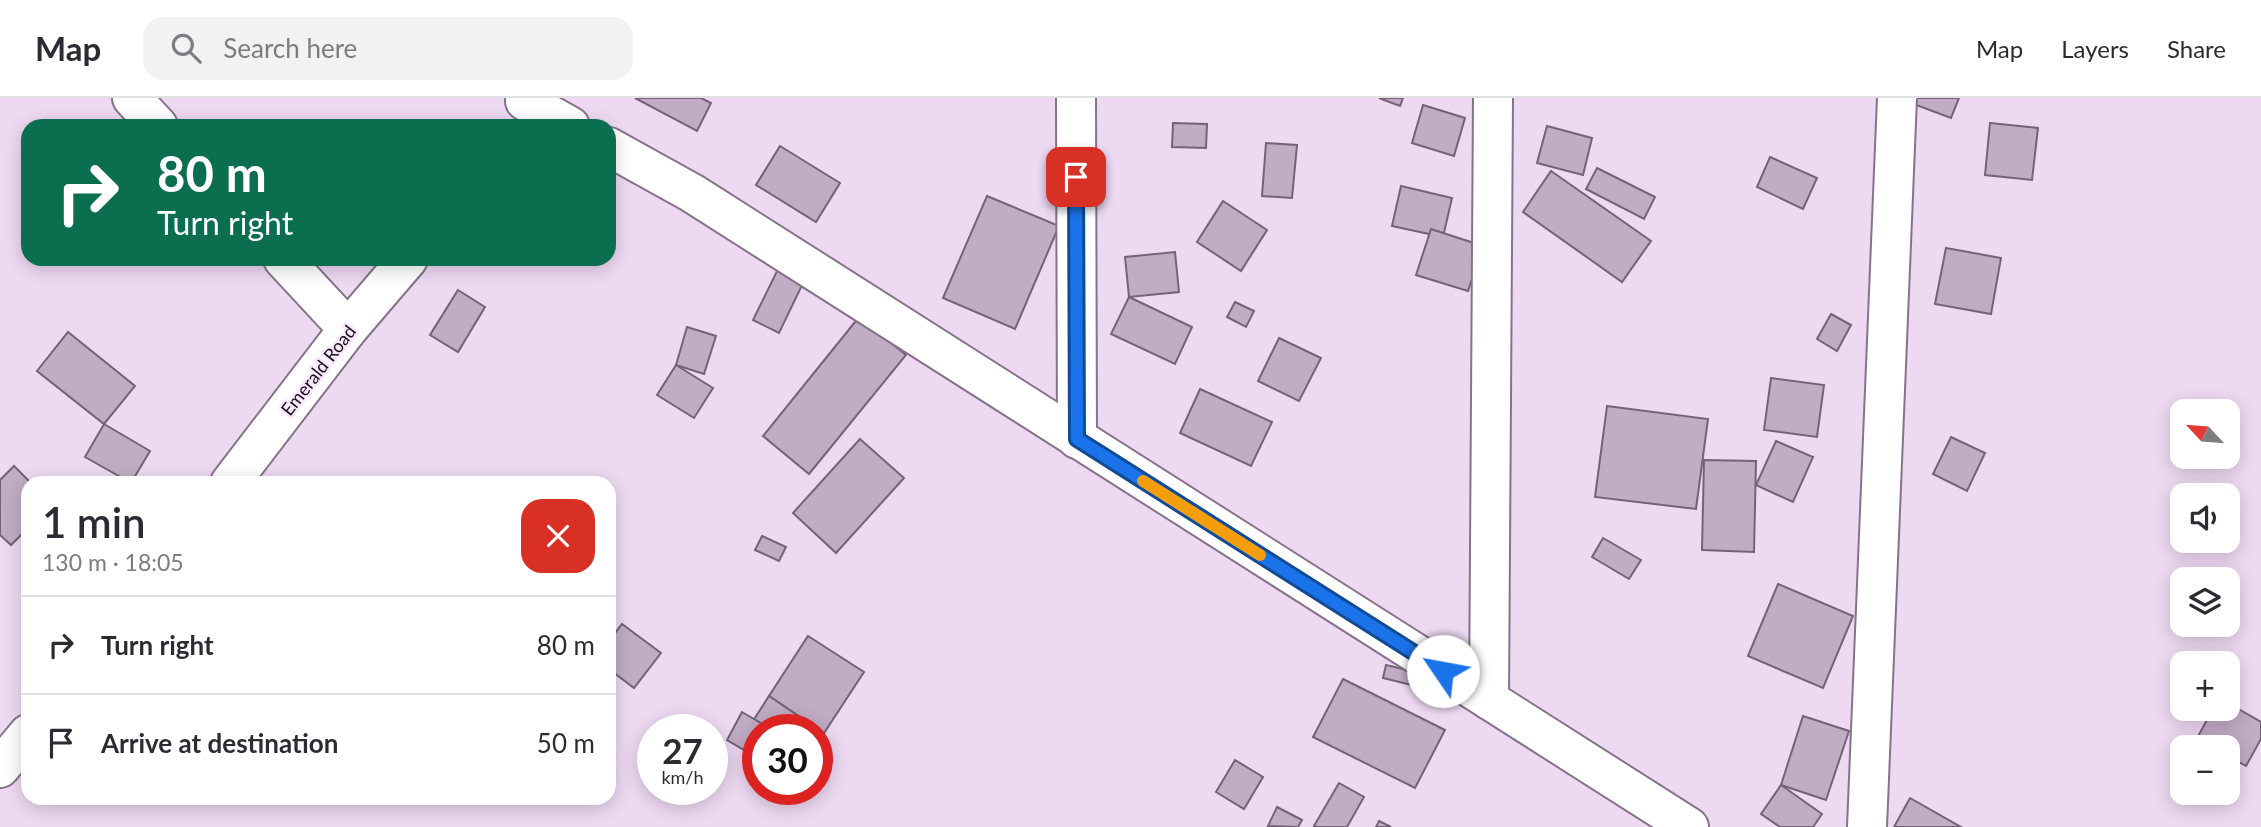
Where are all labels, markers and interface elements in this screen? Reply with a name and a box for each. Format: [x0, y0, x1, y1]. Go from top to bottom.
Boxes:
search box [143, 17, 633, 80]
text: Map [35, 28, 101, 68]
icon: search [167, 29, 205, 67]
text: Search here [223, 32, 357, 64]
text: Map [1976, 34, 2023, 63]
text: Layers [2061, 34, 2129, 63]
text: Share [2167, 34, 2226, 63]
text: 80 m [157, 144, 267, 202]
icon: right [42, 147, 133, 238]
pin [1046, 147, 1106, 207]
icon: arrive [1057, 158, 1095, 196]
text: Turn right [157, 203, 293, 242]
street label: Emerald Road [276, 320, 360, 420]
north arrow [2170, 399, 2240, 469]
map controls [2170, 399, 2240, 805]
button: sound [2170, 483, 2240, 553]
text: 1 min [42, 497, 146, 547]
button: close [521, 499, 595, 573]
text: 130 m · 18:05 [42, 548, 184, 576]
button: layers [2170, 567, 2240, 637]
icon: right [42, 626, 80, 664]
text: Turn right [101, 629, 214, 661]
text: 80 m [537, 629, 595, 661]
position arrow [1406, 634, 1480, 708]
button: + [2170, 651, 2240, 721]
speed limit sign: 30 [742, 714, 833, 805]
icon: arrive [42, 724, 80, 762]
text: Arrive at destination [101, 727, 338, 759]
text: 50 m [537, 727, 595, 759]
text: 27 [662, 729, 703, 771]
button: − [2170, 735, 2240, 805]
text: km/h [661, 766, 704, 788]

